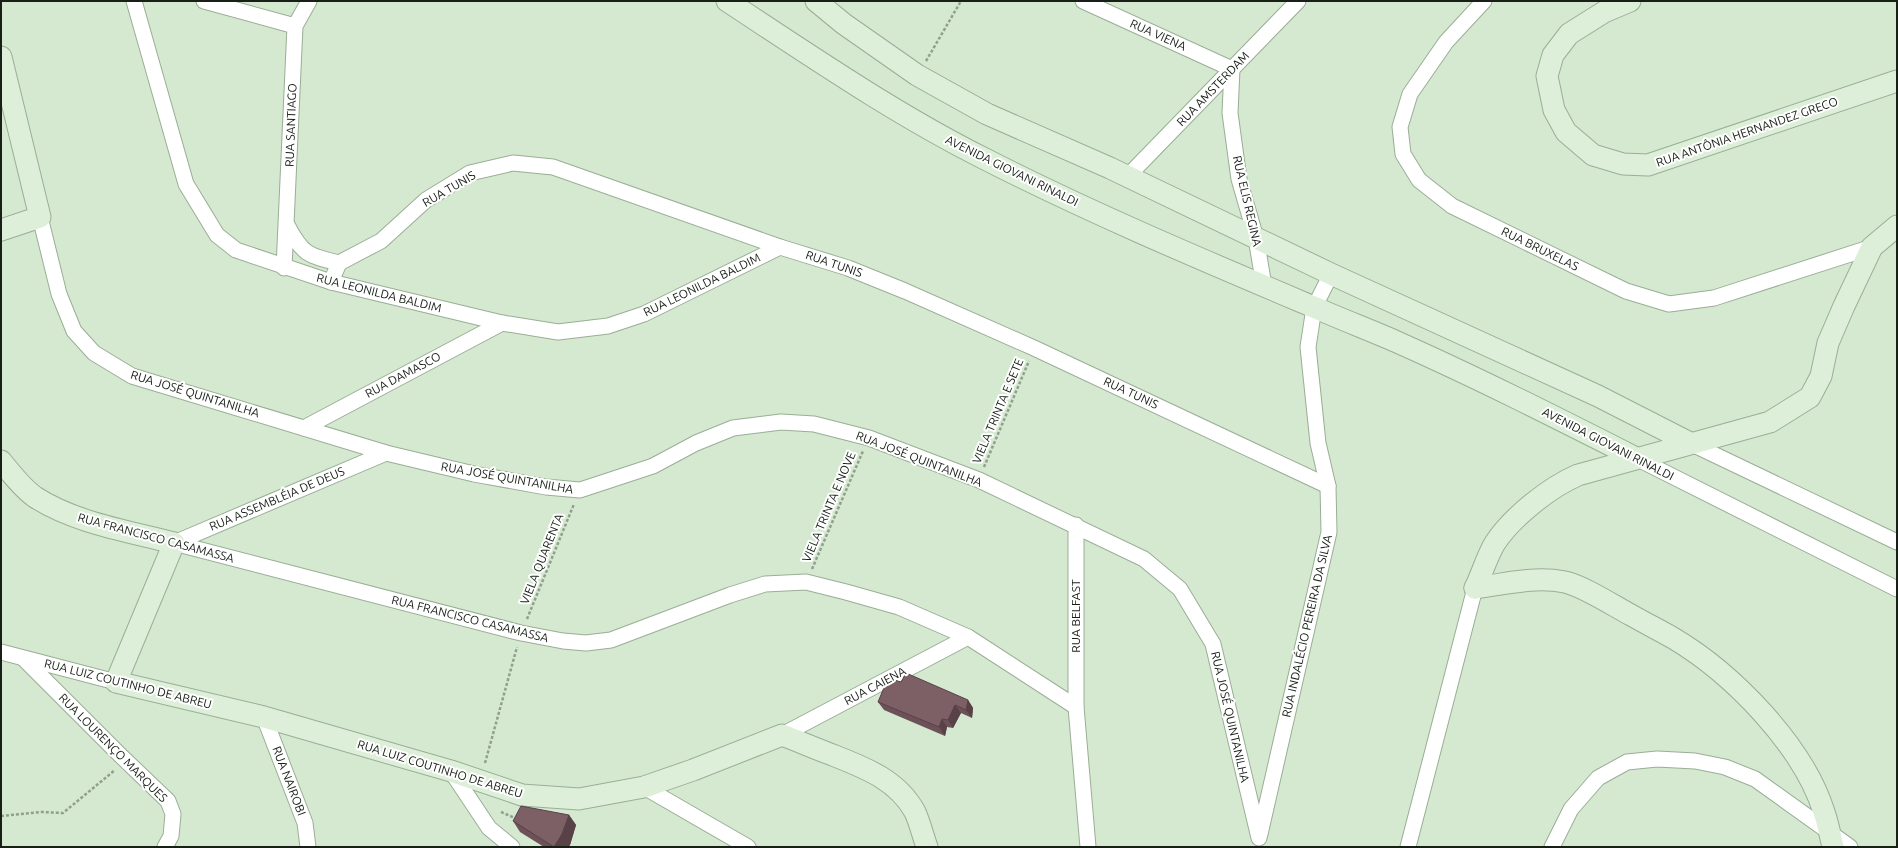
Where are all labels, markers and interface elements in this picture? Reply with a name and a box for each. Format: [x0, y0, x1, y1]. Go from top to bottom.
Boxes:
street label: RUA VIENA [1128, 16, 1188, 53]
street label: RUA AMSTERDAM [1174, 49, 1251, 128]
street label: RUA SANTIAGO [283, 83, 298, 167]
street label: RUA ANTÔNIA HERNANDEZ GRECO [1654, 94, 1839, 169]
street label: AVENIDA GIOVANI RINALDI [944, 133, 1081, 208]
street label: RUA ELIS REGINA [1231, 154, 1264, 248]
street label: RUA TUNIS [420, 168, 478, 209]
street label: RUA BRUXELAS [1499, 224, 1581, 273]
street label: RUA TUNIS [804, 248, 864, 279]
street label: RUA LEONILDA BALDIM [641, 251, 762, 319]
street label: RUA LEONILDA BALDIM [315, 271, 443, 314]
street label: RUA DAMASCO [363, 349, 443, 400]
street label: VIELA TRINTA E SETE [970, 356, 1026, 465]
street label: RUA JOSÉ QUINTANILHA [129, 368, 261, 419]
street label: RUA TUNIS [1102, 374, 1161, 411]
street label: AVENIDA GIOVANI RINALDI [1540, 405, 1676, 482]
street label: RUA JOSÉ QUINTANILHA [854, 428, 984, 489]
street label: VIELA TRINTA E NOVE [799, 450, 858, 564]
street label: RUA JOSÉ QUINTANILHA [440, 459, 574, 496]
street label: RUA ASSEMBLÉIA DE DEUS [207, 464, 346, 533]
street label: RUA FRANCISCO CASAMASSA [77, 510, 236, 565]
street label: VIELA QUARENTA [517, 512, 566, 606]
street label: RUA INDALÉCIO PEREIRA DA SILVA [1279, 533, 1334, 718]
street label: RUA BELFAST [1069, 579, 1082, 653]
street label: RUA FRANCISCO CASAMASSA [390, 593, 550, 644]
street label: RUA JOSÉ QUINTANILHA [1209, 650, 1252, 784]
street label: RUA LUIZ COUTINHO DE ABREU [43, 656, 213, 711]
street label: RUA CAIENA [842, 664, 908, 707]
street label: RUA LOURENÇO MARQUES [57, 691, 170, 804]
street label: RUA LUIZ COUTINHO DE ABREU [356, 737, 524, 800]
street label: RUA NAIROBI [270, 744, 309, 817]

